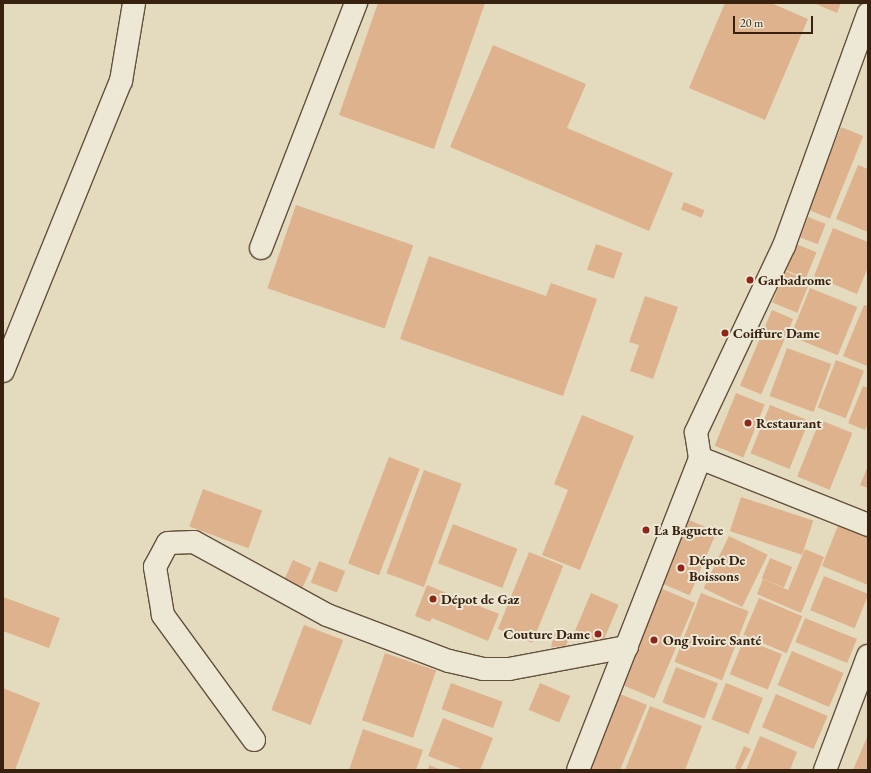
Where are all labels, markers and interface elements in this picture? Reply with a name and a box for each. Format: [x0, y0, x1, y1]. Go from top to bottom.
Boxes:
scale bar [735, 8, 815, 34]
text: 20 m [740, 15, 763, 31]
place label: Garbadrome [758, 272, 831, 288]
marker: Garbadrome [745, 275, 755, 285]
place label: Coiffure Dame [733, 325, 820, 341]
marker: Coiffure Dame [720, 328, 730, 338]
place label: Restaurant [756, 415, 821, 431]
marker: Restaurant [743, 418, 753, 428]
place label: La Baguette [654, 522, 723, 538]
marker: La Baguette [641, 525, 651, 535]
place label: Dépot De Boissons [689, 552, 745, 584]
marker: Dépot De Boissons [676, 563, 686, 573]
place label: Dépot de Gaz [441, 591, 519, 607]
marker: Dépot de Gaz [428, 594, 438, 604]
place label: Couture Dame [504, 626, 590, 642]
marker: Couture Dame [593, 629, 603, 639]
place label: Ong Ivoire Santé [663, 632, 761, 648]
marker: Ong Ivoire Santé [648, 634, 660, 646]

